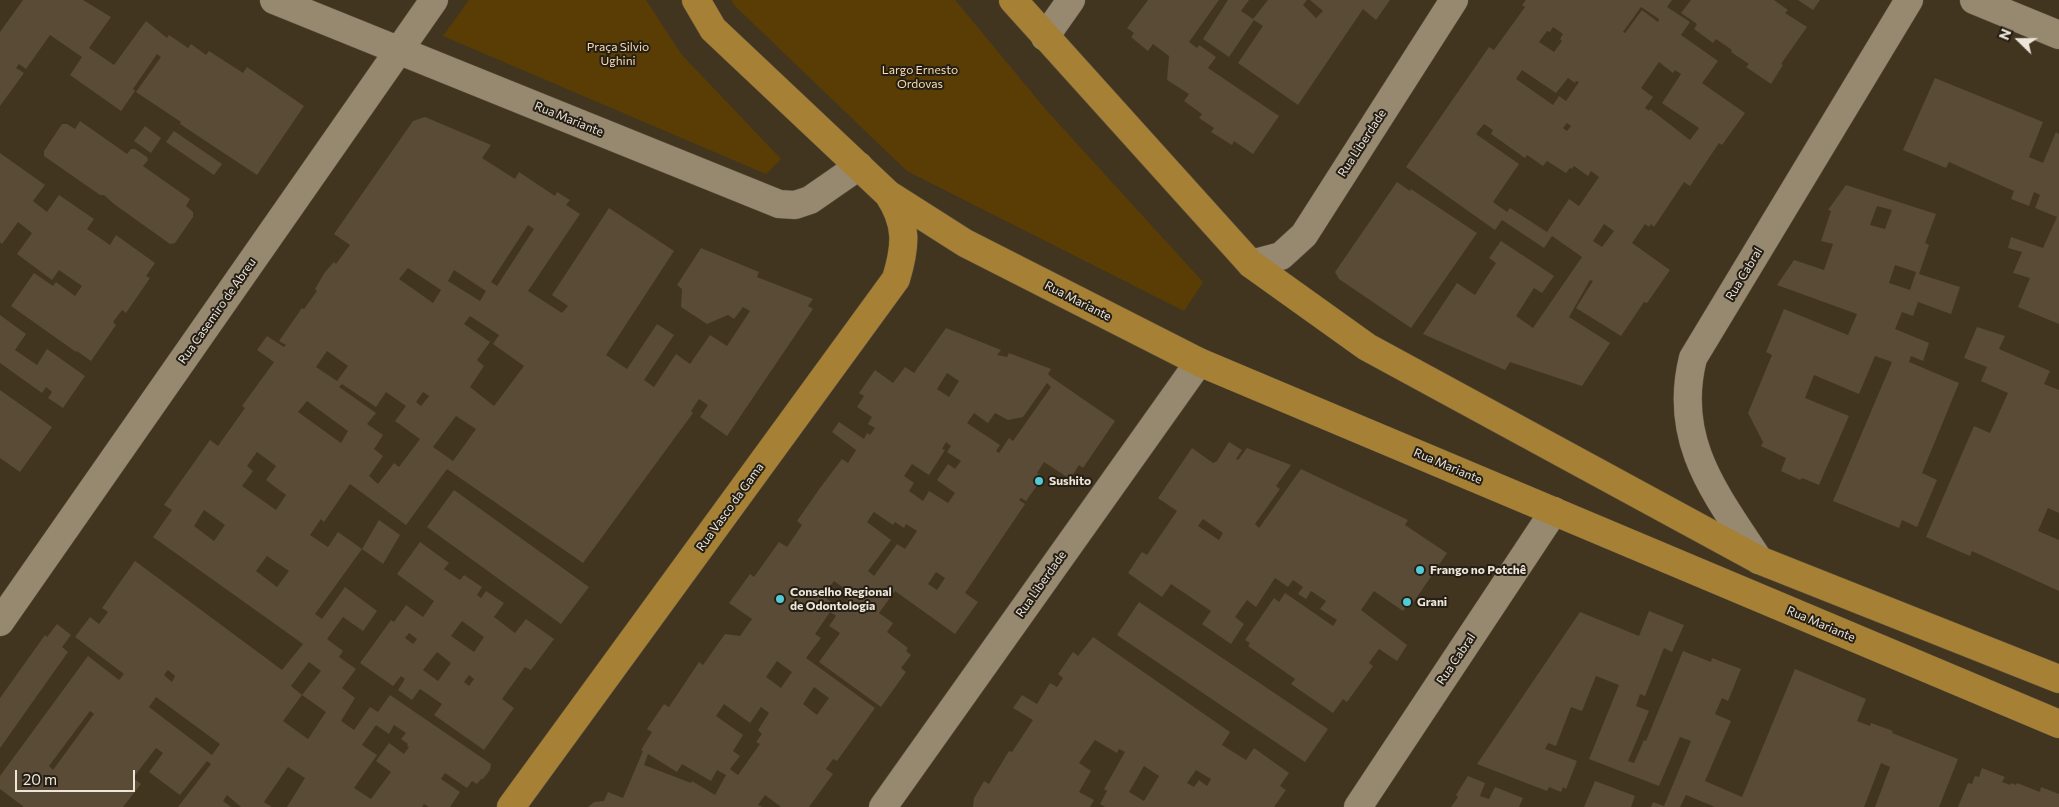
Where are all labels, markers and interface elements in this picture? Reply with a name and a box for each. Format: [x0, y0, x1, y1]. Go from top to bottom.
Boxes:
north arrow [1994, 15, 2044, 65]
text: N [1995, 26, 2014, 42]
park label: Praça Silvio Ughini [587, 40, 649, 68]
park label: Largo Ernesto Ordovas [882, 63, 958, 91]
street label: Rua Mariante [532, 99, 606, 139]
street label: Rua Liberdade [1335, 107, 1389, 179]
street label: Rua Cabral [1723, 245, 1765, 303]
street label: Rua Casemiro de Abreu [175, 255, 259, 367]
street label: Rua Mariante [1042, 278, 1114, 324]
street label: Rua Mariante [1412, 445, 1484, 487]
street label: Rua Vasco da Gama [693, 460, 767, 554]
place label: Sushito [1049, 474, 1091, 488]
marker: Sushito [1033, 475, 1045, 487]
street label: Rua Liberdade [1013, 548, 1069, 620]
place label: Frango no Potchê [1430, 563, 1526, 577]
marker: Frango no Potchê [1414, 564, 1426, 576]
place label: Conselho Regional de Odontologia [790, 585, 892, 613]
marker: Conselho Regional de Odontologia [774, 593, 786, 605]
place label: Grani [1417, 595, 1447, 609]
marker: Grani [1401, 596, 1413, 608]
street label: Rua Mariante [1785, 603, 1857, 645]
street label: Rua Cabral [1434, 631, 1478, 687]
scale bar [18, 760, 138, 792]
text: 20 m [23, 770, 57, 788]

